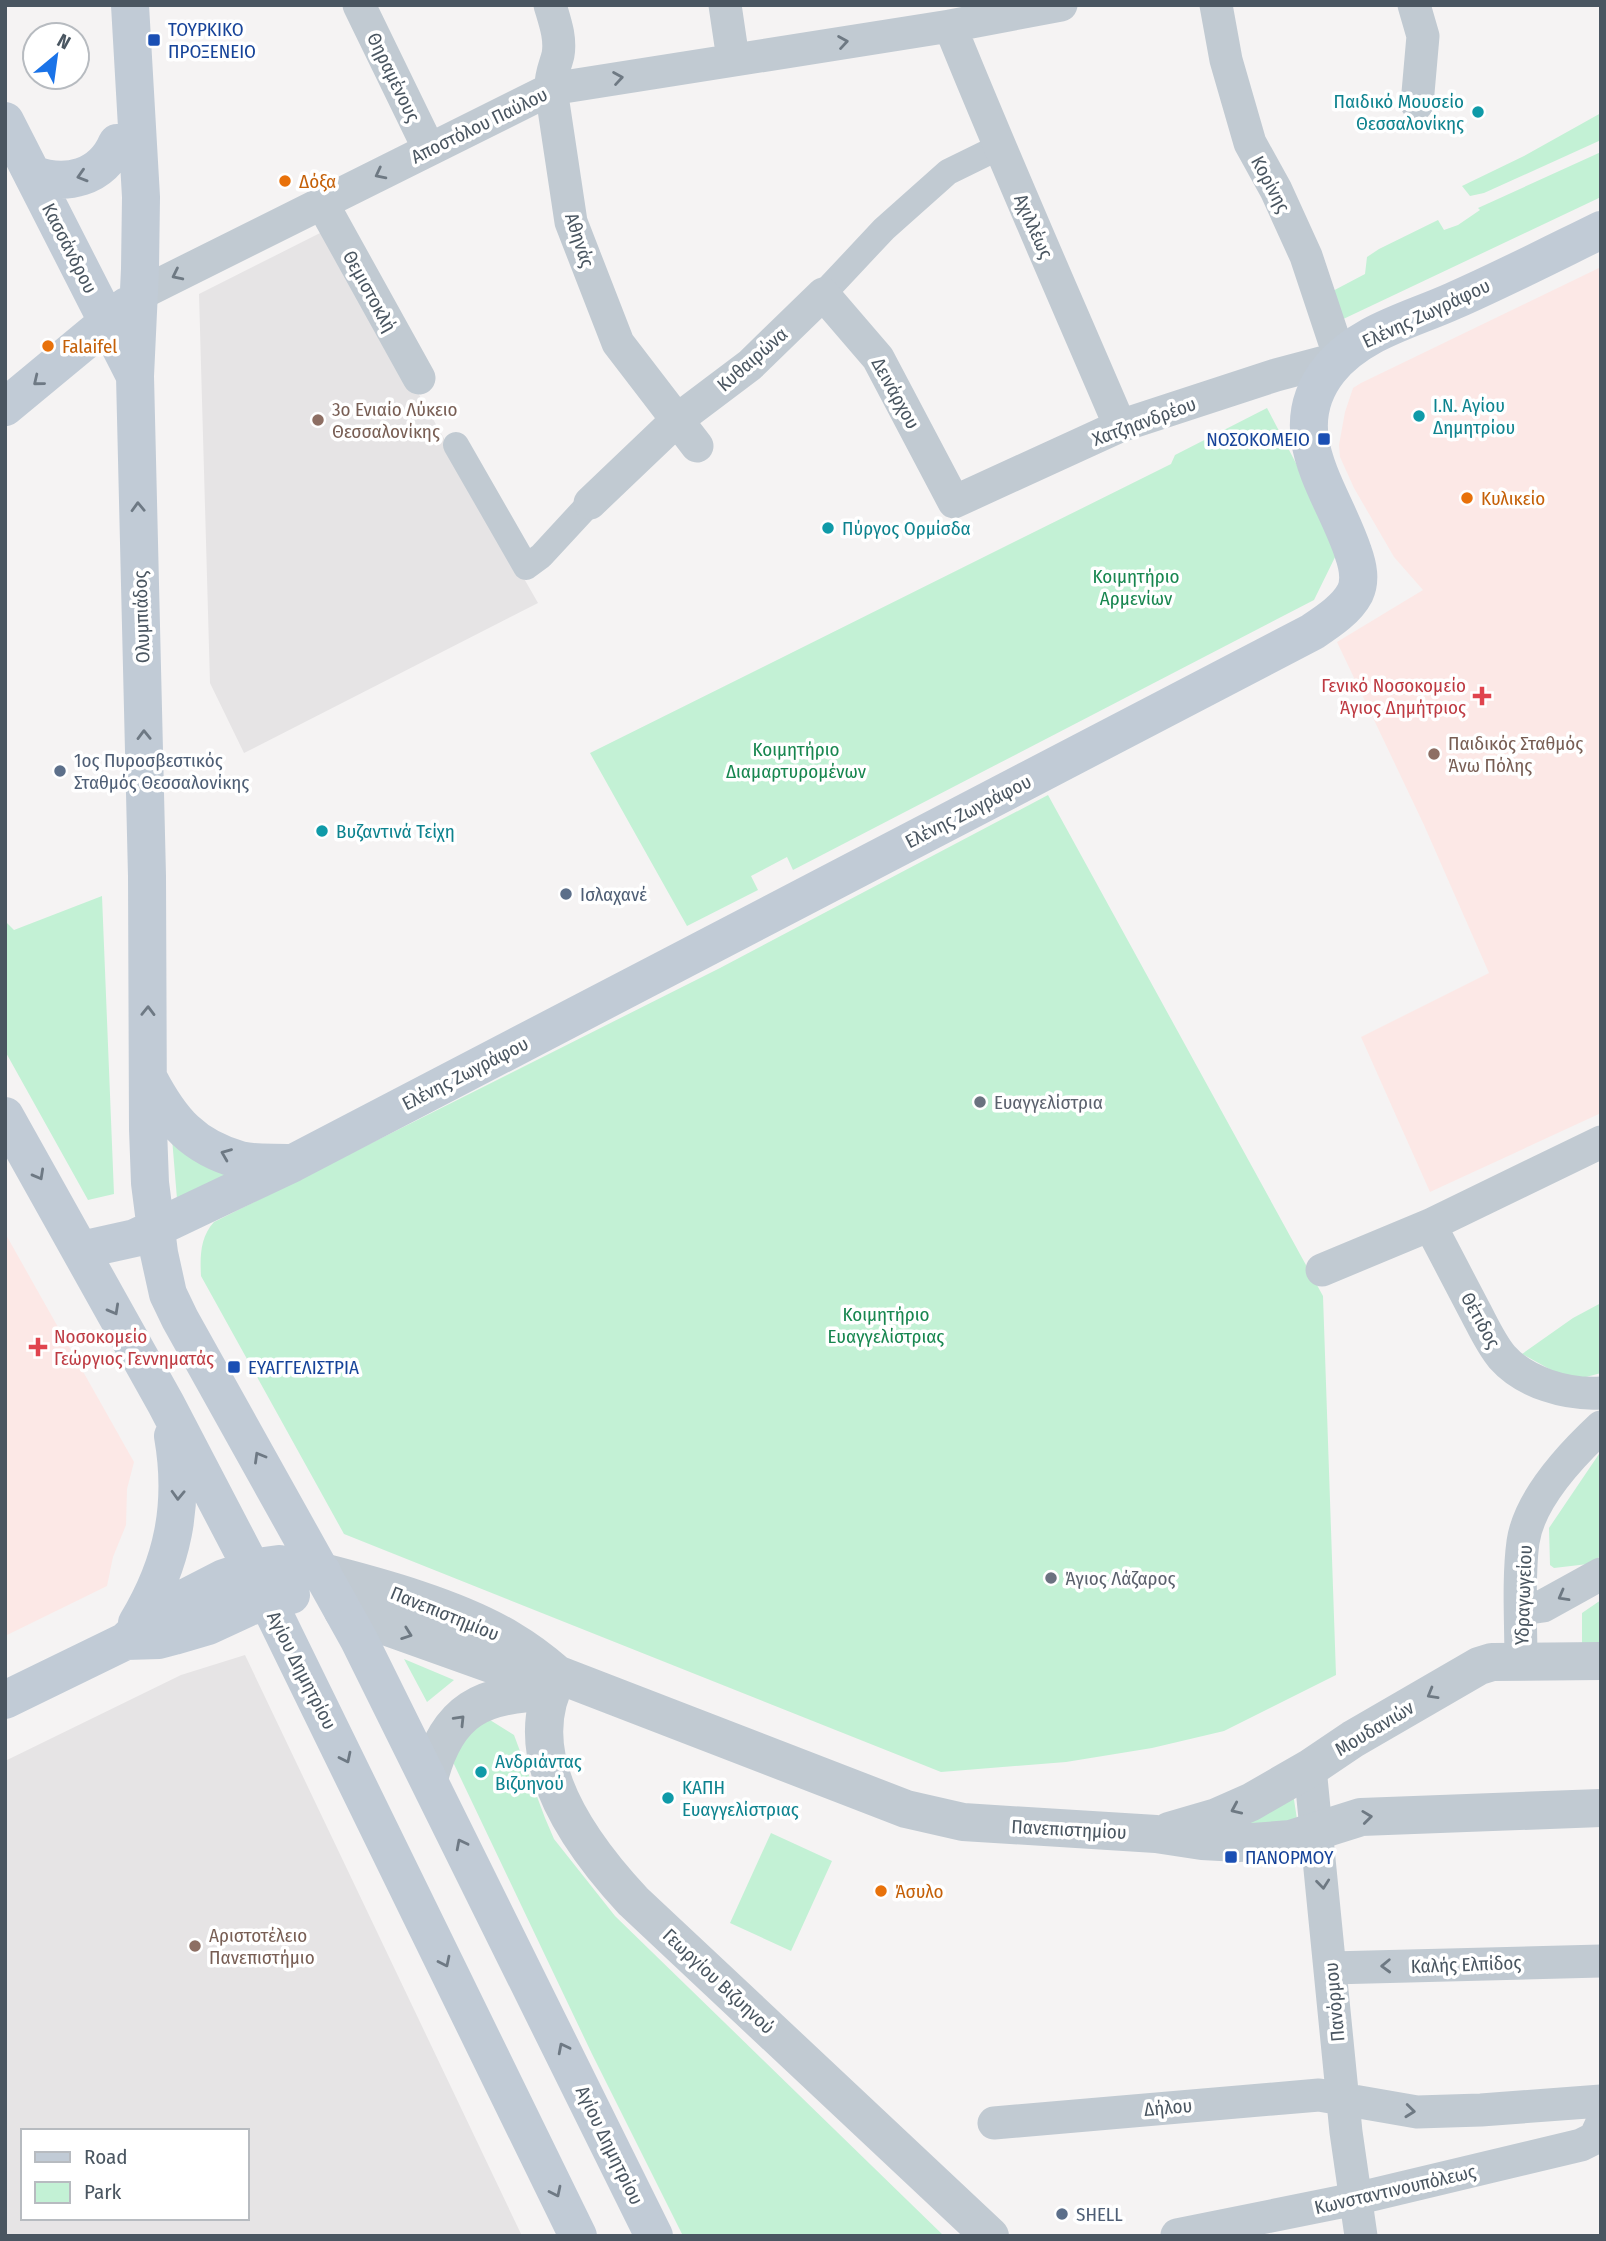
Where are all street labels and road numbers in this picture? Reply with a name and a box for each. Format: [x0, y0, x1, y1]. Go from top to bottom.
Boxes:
street label: Θηραμένους [362, 29, 425, 126]
street label: Αποστόλου Παύλου [407, 82, 551, 168]
street label: Κορίνης [1246, 152, 1295, 216]
street label: Αχιλλέως [1009, 190, 1058, 262]
street label: Κασσάνδρου [37, 199, 102, 297]
street label: Αθηνάς [560, 210, 599, 270]
street label: Θεμιστοκλή [338, 246, 401, 336]
street label: Ελένης Ζωγράφου [1359, 274, 1494, 353]
street label: Κυθαιρώνα [712, 322, 792, 396]
street label: Δεινάρχου [867, 353, 925, 433]
street label: Χατζηανδρέου [1089, 392, 1199, 451]
street label: Ολυμπιάδος [128, 570, 155, 664]
street label: Ελένης Ζωγράφου [901, 770, 1035, 853]
street label: Ελένης Ζωγράφου [398, 1032, 532, 1115]
street label: Θέτιδος [1456, 1288, 1505, 1352]
street label: Υδραγωγείου [1510, 1544, 1537, 1646]
street label: Πανεπιστημίου [387, 1581, 503, 1646]
street label: Αγίου Δημητρίου [262, 1607, 341, 1733]
street label: Μουδανιών [1331, 1696, 1418, 1761]
street label: Πανεπιστημίου [1011, 1815, 1127, 1844]
street label: Γεωργίου Βιζυηνού [658, 1924, 779, 2039]
street label: Καλής Ελπίδος [1410, 1951, 1522, 1978]
street label: Πανόρμου [1320, 1961, 1349, 2043]
street label: Αγίου Δημητρίου [571, 2082, 648, 2208]
street label: Δήλου [1143, 2094, 1193, 2121]
street label: Κωνσταντινουπόλεως [1312, 2160, 1478, 2219]

